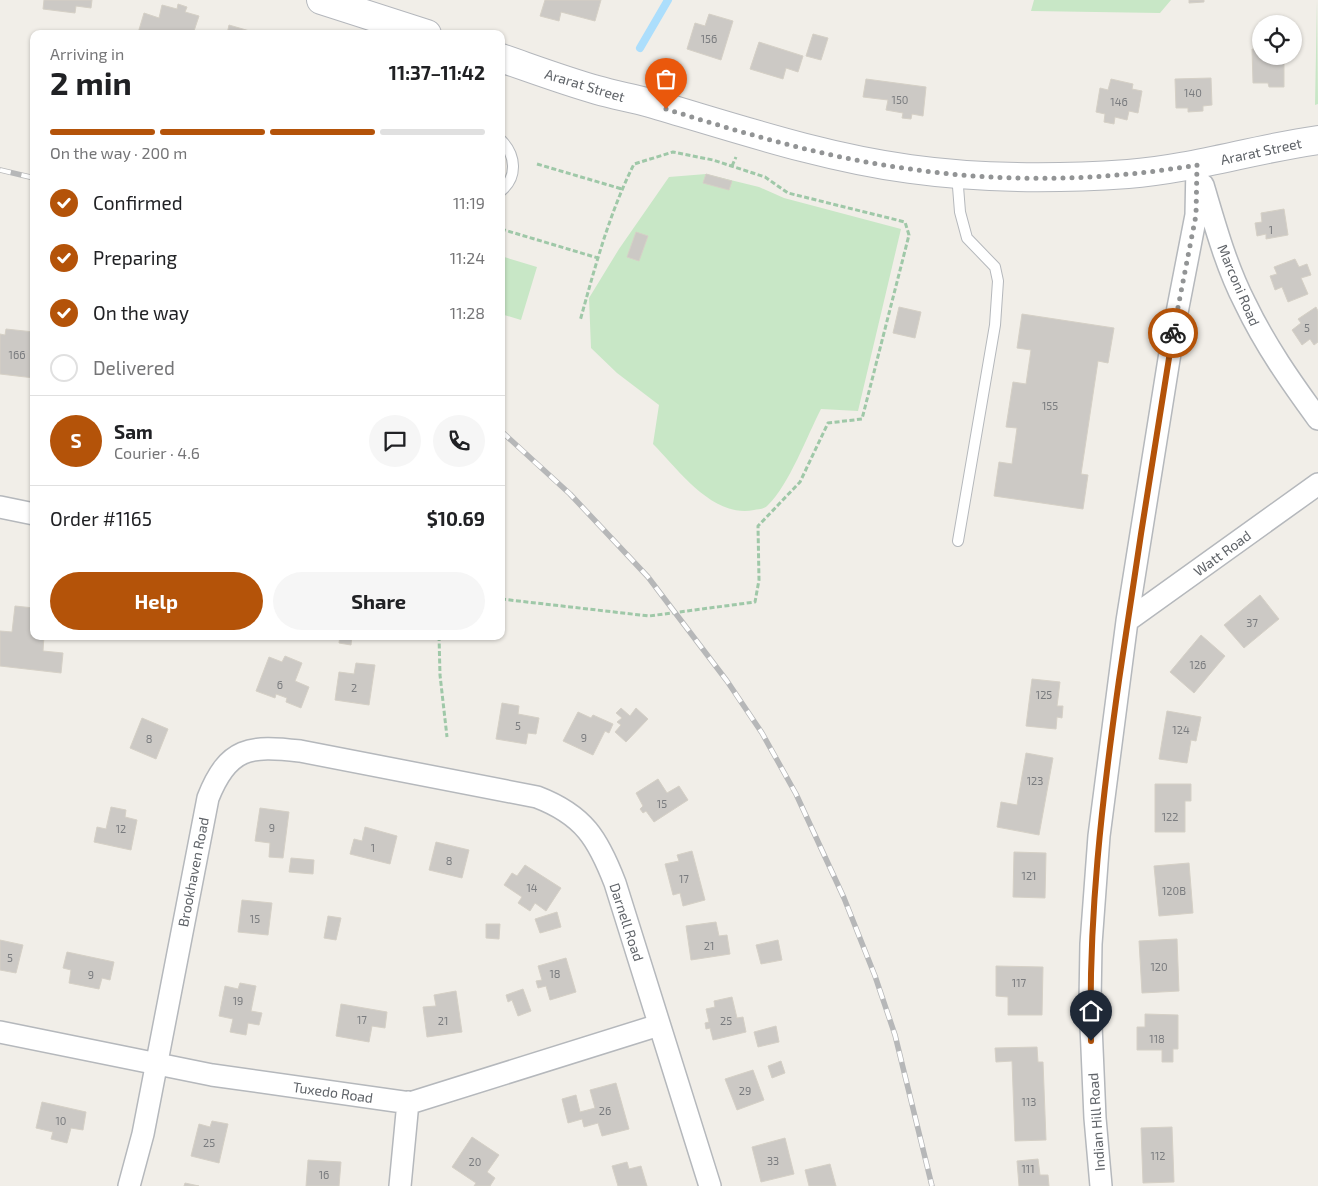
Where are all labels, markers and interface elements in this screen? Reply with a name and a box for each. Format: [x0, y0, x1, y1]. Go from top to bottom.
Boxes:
map controls [1252, 15, 1302, 65]
button: locate [1252, 15, 1302, 65]
house number: 156 [701, 32, 717, 45]
text: Arriving in [50, 44, 124, 63]
pin [645, 58, 687, 109]
text: 11:37–11:42 [389, 61, 485, 84]
text: 2 min [50, 63, 132, 101]
street label: Ararat Street [543, 65, 627, 105]
icon: bag [652, 65, 680, 93]
house number: 140 [1184, 86, 1202, 99]
house number: 150 [892, 93, 908, 106]
house number: 146 [1110, 95, 1128, 108]
street label: Ararat Street [1219, 134, 1303, 168]
text: On the way · 200 m [50, 143, 187, 162]
icon: check [50, 189, 78, 217]
text: Confirmed [93, 191, 183, 214]
text: 11:19 [453, 193, 485, 212]
house number: 1 [1269, 223, 1273, 236]
street label: Marconi Road [1214, 242, 1264, 328]
icon: check [50, 244, 78, 272]
text: Preparing [93, 246, 177, 269]
text: 11:24 [450, 248, 485, 267]
icon: check [50, 299, 78, 327]
text: On the way [93, 301, 189, 324]
text: 11:28 [450, 303, 485, 322]
courier [1148, 308, 1198, 358]
icon: bike [1159, 319, 1187, 347]
house number: 5 [1304, 321, 1310, 334]
house number: 166 [9, 348, 25, 361]
text: Delivered [93, 356, 175, 379]
house number: 155 [1042, 399, 1058, 412]
button: chat [369, 415, 421, 467]
button: phone [433, 415, 485, 467]
text: Sam [114, 420, 153, 443]
text: S [70, 429, 82, 452]
text: Courier · 4.6 [114, 443, 200, 462]
text: Order #1165 [50, 507, 152, 530]
text: $10.69 [427, 507, 485, 530]
street label: Watt Road [1190, 526, 1254, 580]
button: Help [50, 572, 263, 630]
button: Share [273, 572, 485, 630]
house number: 37 [1246, 616, 1258, 629]
house number: 126 [1190, 658, 1206, 671]
house number: 6 [277, 678, 283, 691]
house number: 2 [351, 681, 357, 694]
house number: 125 [1036, 688, 1052, 701]
house number: 5 [515, 719, 521, 732]
house number: 124 [1172, 723, 1190, 736]
house number: 9 [581, 731, 587, 744]
house number: 8 [146, 732, 152, 745]
house number: 123 [1027, 774, 1043, 787]
house number: 15 [657, 797, 667, 810]
house number: 122 [1162, 810, 1178, 823]
street label: Brookhaven Road [174, 816, 212, 928]
house number: 9 [269, 821, 275, 834]
house number: 12 [116, 822, 126, 835]
house number: 1 [371, 841, 375, 854]
house number: 8 [446, 854, 452, 867]
house number: 121 [1022, 869, 1036, 882]
house number: 17 [679, 872, 689, 885]
house number: 14 [526, 881, 538, 894]
street label: Darnell Road [606, 881, 648, 963]
house number: 120B [1162, 884, 1186, 897]
house number: 15 [250, 912, 260, 925]
house number: 21 [704, 939, 714, 952]
house number: 5 [7, 951, 13, 964]
house number: 120 [1150, 960, 1168, 973]
house number: 18 [549, 967, 561, 980]
house number: 9 [88, 968, 94, 981]
house number: 117 [1012, 976, 1027, 989]
pin [1070, 990, 1112, 1041]
house number: 19 [233, 994, 243, 1007]
icon: home [1077, 997, 1105, 1025]
house number: 17 [357, 1013, 367, 1026]
house number: 21 [438, 1014, 448, 1027]
house number: 25 [720, 1014, 732, 1027]
house number: 118 [1149, 1032, 1165, 1045]
street label: Indian Hill Road [1084, 1072, 1108, 1172]
street label: Tuxedo Road [292, 1078, 374, 1106]
house number: 29 [739, 1084, 751, 1097]
house number: 113 [1022, 1095, 1036, 1108]
house number: 26 [599, 1104, 611, 1117]
house number: 10 [55, 1114, 67, 1127]
house number: 25 [203, 1136, 215, 1149]
house number: 112 [1151, 1149, 1165, 1162]
house number: 33 [767, 1154, 779, 1167]
house number: 20 [469, 1155, 481, 1168]
house number: 111 [1021, 1162, 1035, 1175]
house number: 16 [319, 1168, 329, 1181]

